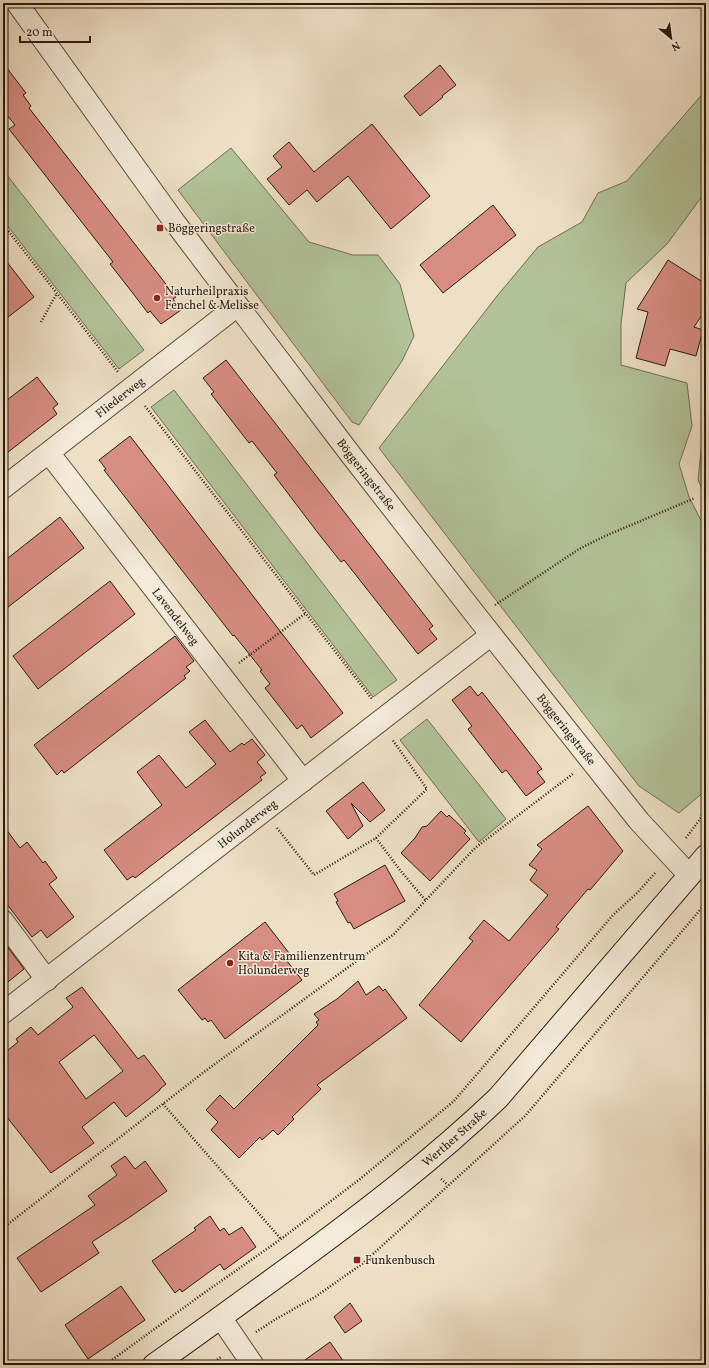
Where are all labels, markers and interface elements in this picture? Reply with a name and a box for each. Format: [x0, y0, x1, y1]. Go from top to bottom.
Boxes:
scale bar [20, 18, 90, 44]
north arrow [651, 18, 691, 58]
text: 20 m [26, 25, 53, 41]
text: N [668, 37, 682, 54]
place label: Böggeringstraße [168, 221, 255, 237]
marker: Böggeringstraße [155, 223, 165, 233]
place label: Naturheilpraxis Fenchel & Melisse [165, 284, 259, 314]
marker: Naturheilpraxis Fenchel & Melisse [152, 293, 162, 303]
street label: Fliederweg [93, 374, 148, 422]
street label: Böggeringstraße [333, 436, 399, 515]
street label: Lavendelweg [148, 585, 202, 649]
street label: Böggeringstraße [532, 691, 599, 769]
street label: Holunderweg [215, 796, 281, 853]
place label: Kita & Familienzentrum Holunderweg [238, 949, 366, 979]
marker: Kita & Familienzentrum Holunderweg [225, 958, 235, 968]
street label: Werther Straße [419, 1105, 491, 1171]
place label: Funkenbusch [365, 1253, 435, 1269]
marker: Funkenbusch [352, 1255, 362, 1265]

